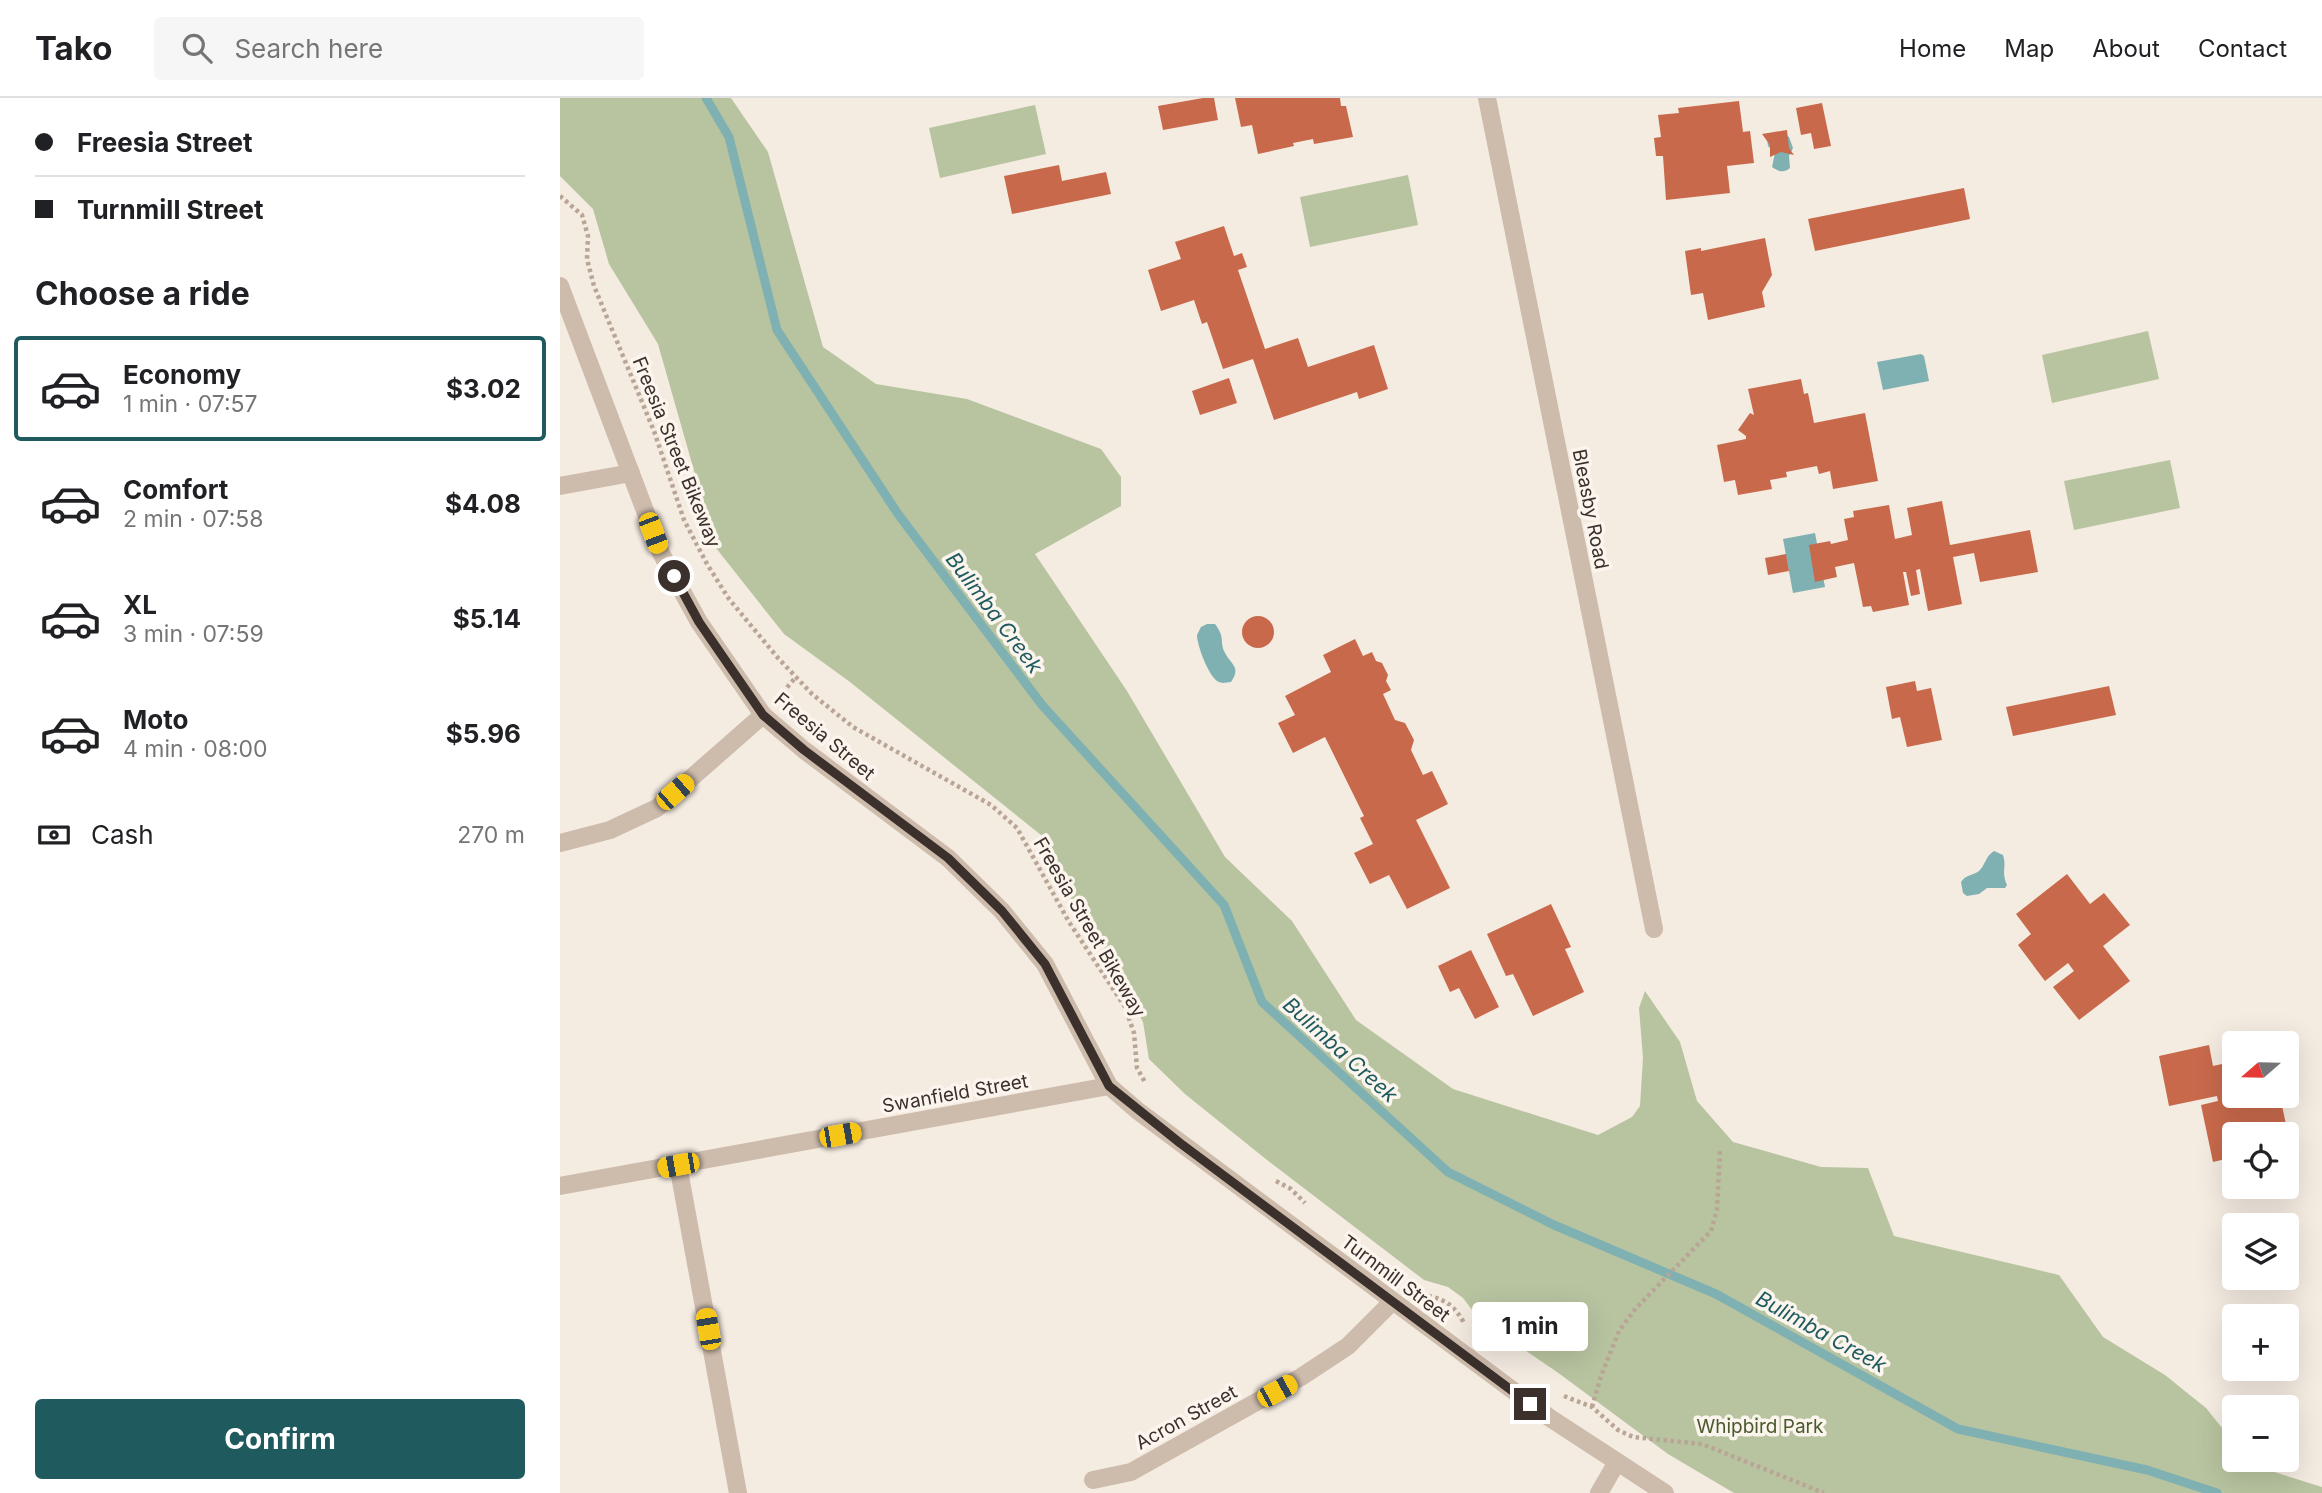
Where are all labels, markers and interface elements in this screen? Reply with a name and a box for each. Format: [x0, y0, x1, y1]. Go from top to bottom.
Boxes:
search box [154, 17, 644, 80]
text: Tako [35, 28, 112, 68]
icon: search [178, 29, 216, 67]
text: Search here [234, 33, 383, 64]
text: Home [1899, 34, 1966, 63]
text: Map [2004, 34, 2054, 63]
text: About [2092, 34, 2160, 63]
text: Contact [2198, 34, 2287, 63]
text: Freesia Street [77, 127, 253, 158]
text: Turnmill Street [77, 194, 264, 225]
text: Choose a ride [35, 274, 250, 313]
street label: Freesia Street Bikeway [628, 353, 725, 551]
icon: car [39, 357, 102, 420]
text: Economy [123, 359, 241, 390]
text: $3.02 [446, 373, 521, 404]
text: 1 min · 07:57 [123, 390, 258, 418]
street label: Bleasby Road [1568, 447, 1613, 571]
icon: car [39, 472, 102, 535]
text: Comfort [123, 474, 228, 505]
text: $4.08 [445, 488, 521, 519]
text: 2 min · 07:58 [123, 505, 264, 533]
car [636, 510, 671, 556]
water label: Bulimba Creek [941, 547, 1048, 678]
route start [658, 560, 690, 592]
icon: car [39, 587, 102, 650]
text: XL [123, 589, 157, 620]
text: $5.14 [453, 603, 521, 634]
text: 3 min · 07:59 [123, 620, 264, 648]
street label: Freesia Street [770, 688, 880, 785]
icon: car [39, 702, 102, 765]
text: Moto [123, 704, 188, 735]
text: $5.96 [446, 718, 521, 749]
text: 4 min · 08:00 [123, 735, 268, 763]
car [653, 770, 698, 814]
icon: cash [35, 816, 73, 854]
text: Cash [91, 819, 154, 850]
text: 270 m [457, 821, 525, 849]
street label: Freesia Street Bikeway [1029, 833, 1151, 1021]
water label: Bulimba Creek [1278, 992, 1403, 1108]
north arrow [2222, 1031, 2300, 1108]
map controls [2222, 1031, 2299, 1472]
street label: Swanfield Street [880, 1069, 1030, 1118]
car [818, 1121, 863, 1149]
button: locate [2222, 1122, 2299, 1199]
car [656, 1151, 701, 1179]
button: layers [2222, 1213, 2299, 1290]
street label: Turnmill Street [1337, 1230, 1455, 1327]
water label: Bulimba Creek [1752, 1285, 1891, 1378]
callout: 1 min [1472, 1302, 1588, 1352]
button: + [2222, 1304, 2299, 1381]
car [695, 1306, 722, 1352]
text: 1 min [1502, 1312, 1558, 1340]
car [1254, 1372, 1301, 1410]
street label: Acron Street [1132, 1380, 1241, 1455]
route end [1514, 1388, 1546, 1420]
button: − [2222, 1395, 2299, 1472]
button: Confirm [35, 1399, 525, 1479]
park label: Whipbird Park [1697, 1415, 1824, 1438]

